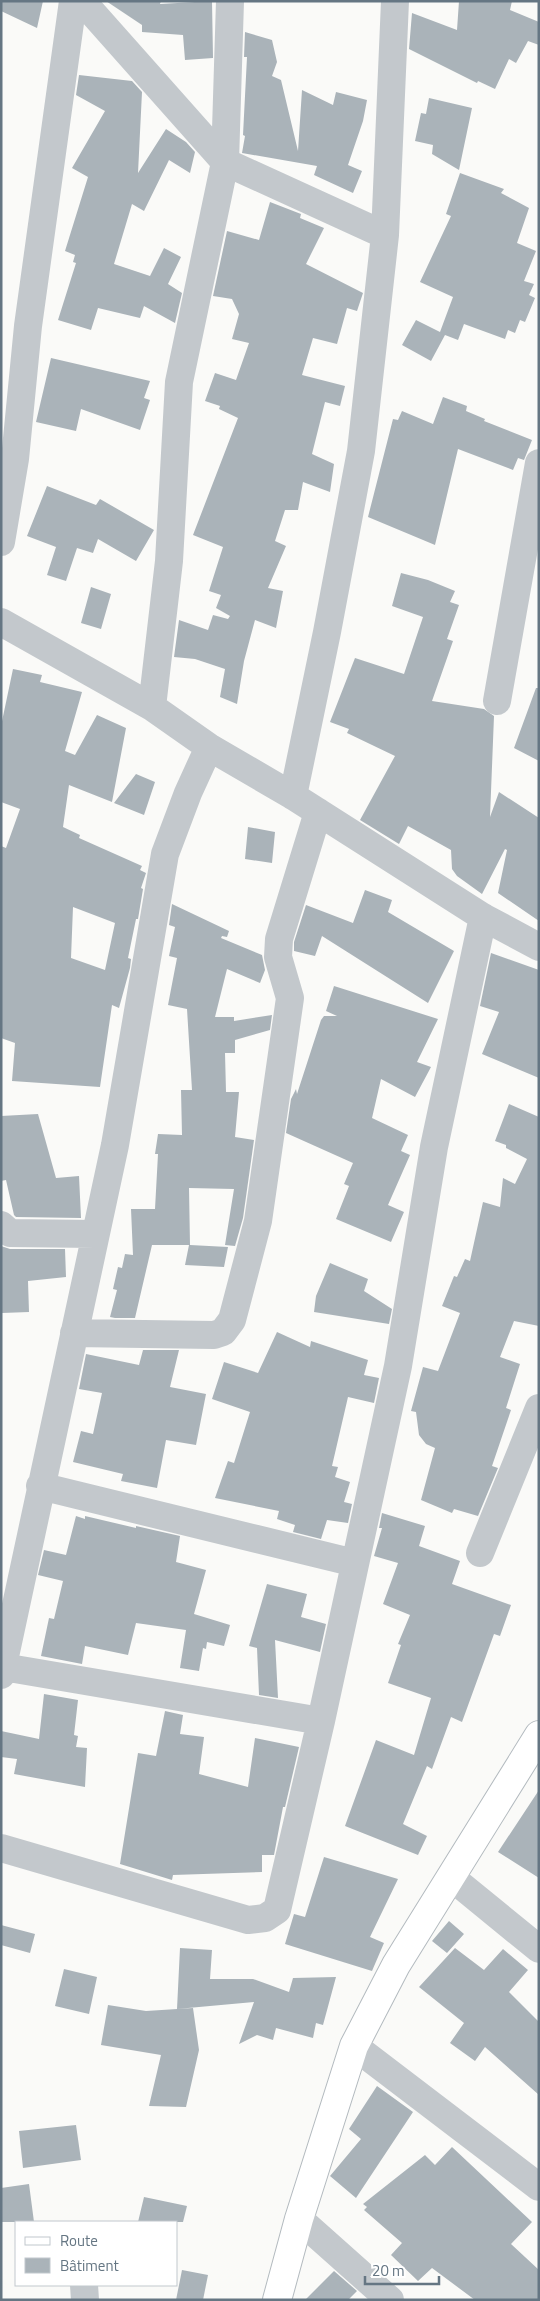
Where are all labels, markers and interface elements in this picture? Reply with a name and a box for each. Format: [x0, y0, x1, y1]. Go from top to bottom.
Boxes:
legend [15, 2221, 178, 2286]
text: Route [60, 2229, 98, 2252]
text: Bâtiment [60, 2254, 119, 2277]
scale bar [365, 2254, 439, 2286]
text: 20 m [372, 2259, 405, 2282]

